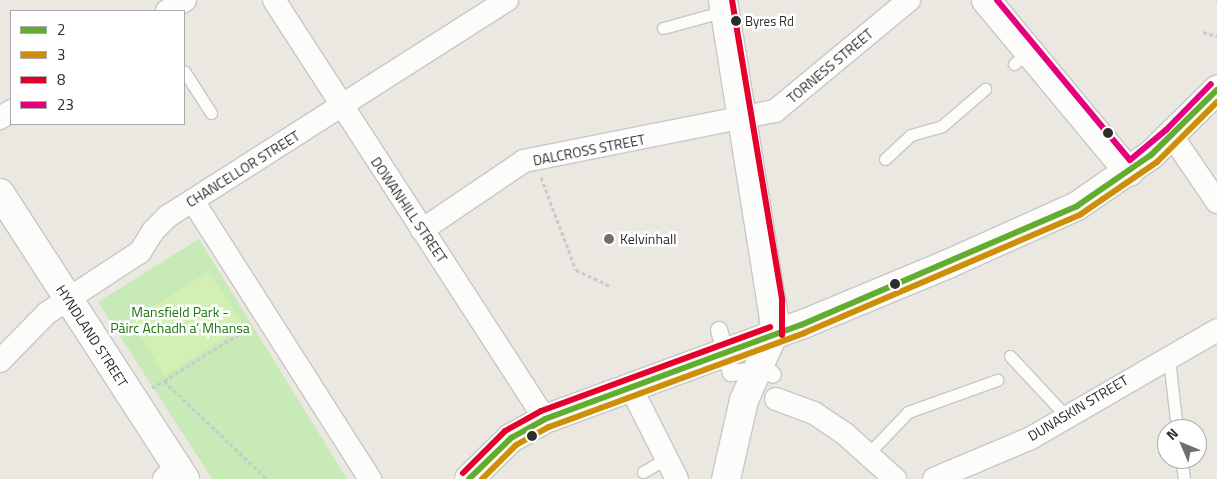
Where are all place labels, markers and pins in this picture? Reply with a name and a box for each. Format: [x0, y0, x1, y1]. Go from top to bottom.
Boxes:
place label: Byres Rd [745, 13, 794, 29]
marker: Byres Rd [731, 16, 741, 26]
unlabelled marker [1103, 128, 1113, 138]
place label: Kelvinhall [620, 231, 676, 247]
marker: Kelvinhall [602, 232, 616, 246]
unlabelled marker [890, 279, 900, 289]
unlabelled marker [527, 431, 537, 441]

